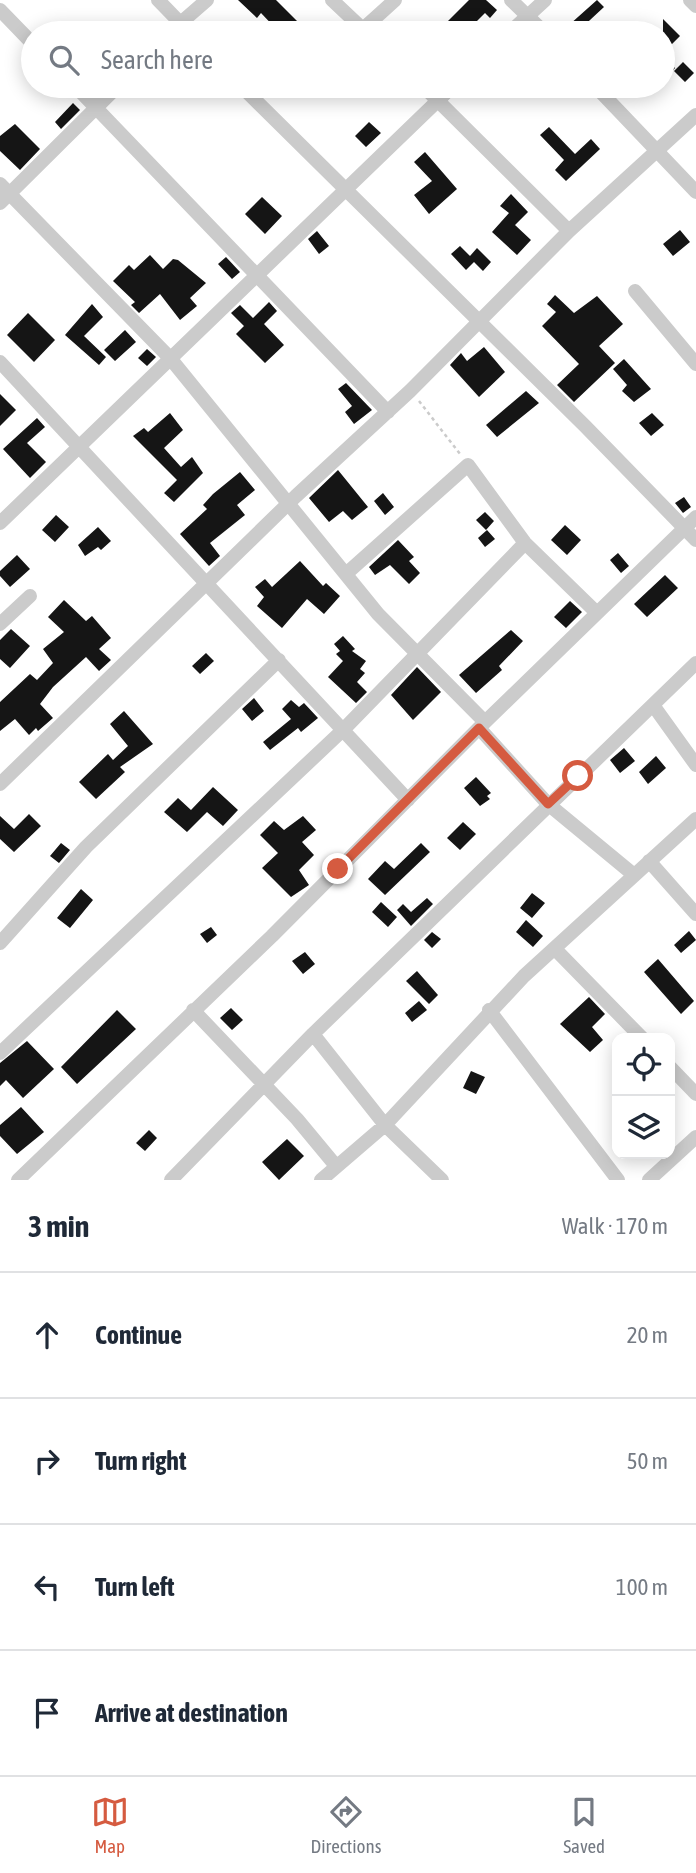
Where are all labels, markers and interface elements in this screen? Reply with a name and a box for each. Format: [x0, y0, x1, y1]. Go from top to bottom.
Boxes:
search box [21, 21, 675, 98]
icon: search [45, 41, 83, 79]
text: Search here [101, 45, 213, 75]
route start [562, 760, 593, 791]
route end [322, 853, 353, 884]
map controls [612, 1033, 675, 1159]
button: locate [612, 1033, 675, 1096]
button: layers [612, 1096, 675, 1159]
text: 3 min [28, 1209, 89, 1243]
text: Walk · 170 m [562, 1213, 668, 1239]
icon: ahead [28, 1316, 66, 1354]
text: Continue [95, 1320, 182, 1350]
text: 20 m [627, 1322, 668, 1348]
icon: right [28, 1442, 66, 1480]
text: Turn right [95, 1446, 186, 1476]
text: 50 m [627, 1448, 668, 1474]
icon: left [28, 1568, 66, 1606]
text: Turn left [95, 1572, 175, 1602]
text: 100 m [616, 1574, 668, 1600]
icon: arrive [28, 1694, 66, 1732]
text: Arrive at destination [95, 1698, 288, 1728]
tab: Map [91, 1793, 129, 1857]
tab: Directions [311, 1793, 381, 1857]
tab: Saved [563, 1793, 605, 1857]

